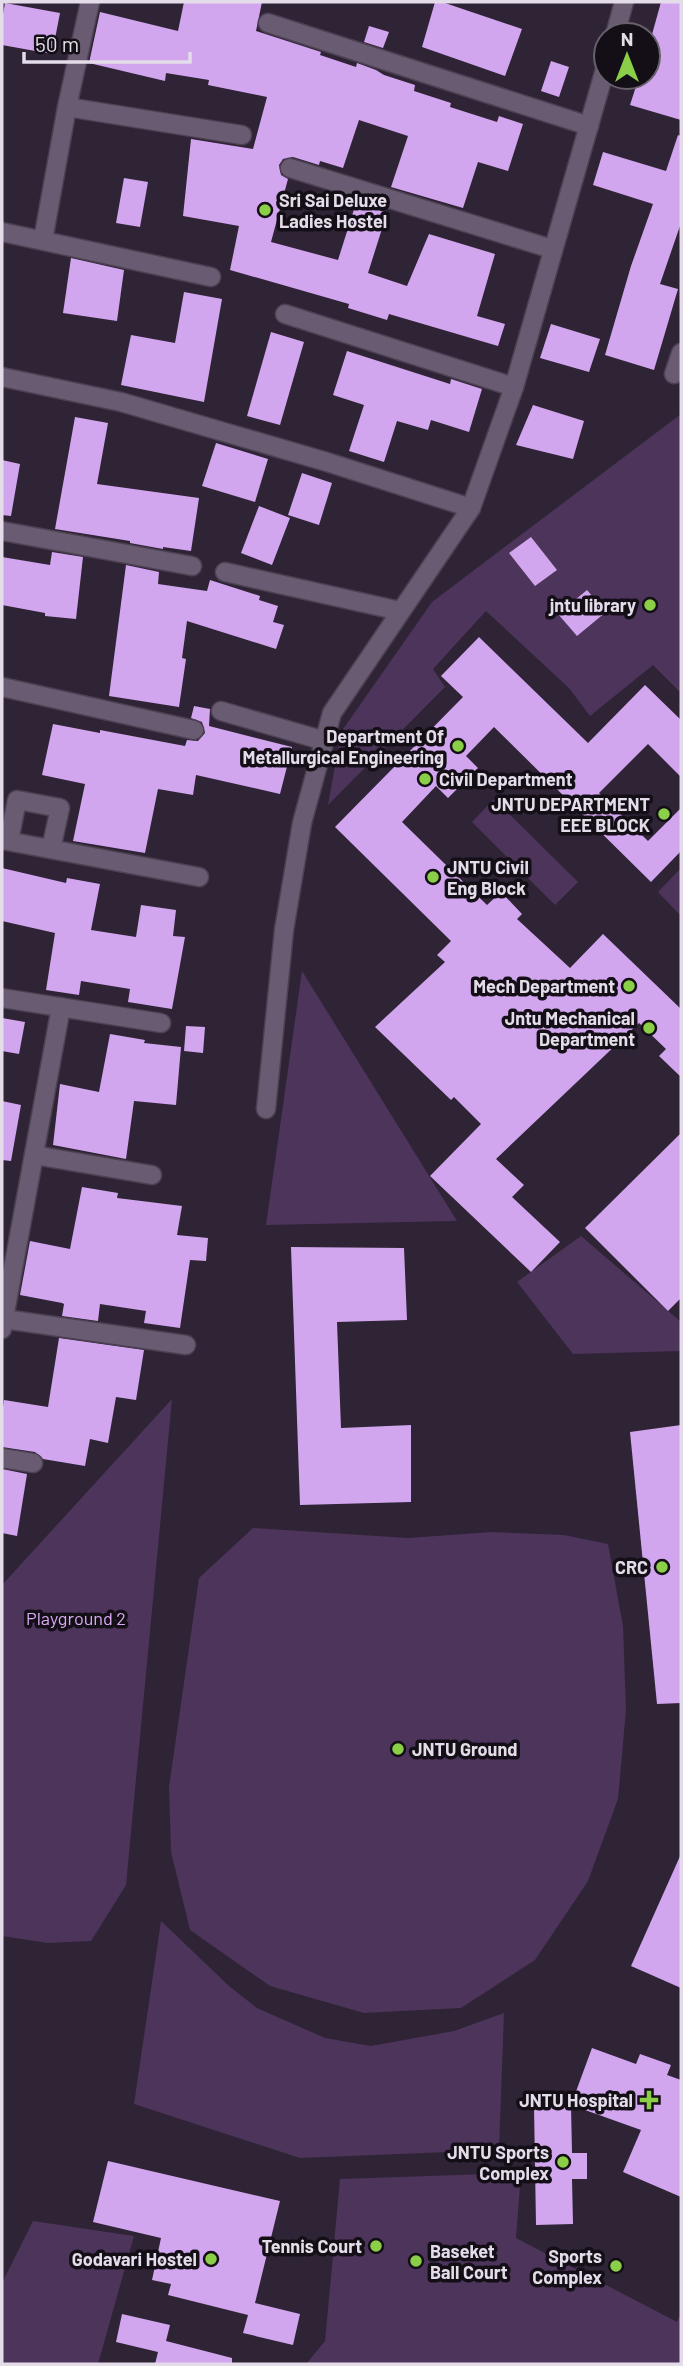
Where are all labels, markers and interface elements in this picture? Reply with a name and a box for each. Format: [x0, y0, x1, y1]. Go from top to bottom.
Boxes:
scale bar [24, 21, 191, 65]
north arrow [592, 21, 662, 91]
text: N [621, 27, 633, 50]
text: 50 m [35, 31, 79, 56]
place label: Sri Sai Deluxe Ladies Hostel [279, 189, 387, 232]
marker: Sri Sai Deluxe Ladies Hostel [257, 202, 273, 218]
place label: jntu library [548, 594, 636, 616]
marker: jntu library [642, 597, 658, 613]
place label: Department Of Metallurgical Engineering [243, 725, 444, 768]
marker: Department Of Metallurgical Engineering [450, 738, 466, 754]
place label: Civil Department [439, 768, 573, 790]
marker: Civil Department [417, 771, 433, 787]
place label: JNTU DEPARTMENT EEE BLOCK [491, 793, 650, 836]
marker: JNTU DEPARTMENT EEE BLOCK [656, 806, 672, 822]
place label: JNTU Civil Eng Block [447, 856, 529, 899]
marker: JNTU Civil Eng Block [425, 869, 441, 885]
place label: Mech Department [473, 975, 615, 997]
marker: Mech Department [621, 978, 637, 994]
place label: Jntu Mechanical Department [505, 1007, 635, 1050]
marker: Jntu Mechanical Department [641, 1020, 657, 1036]
place label: CRC [615, 1556, 648, 1578]
marker: CRC [654, 1559, 670, 1575]
park label: Playground 2 [26, 1607, 126, 1629]
place label: JNTU Ground [412, 1738, 517, 1760]
marker: JNTU Ground [390, 1741, 406, 1757]
place label: JNTU Hospital [519, 2089, 633, 2111]
marker: JNTU Hospital [639, 2090, 659, 2110]
place label: JNTU Sports Complex [447, 2141, 549, 2184]
marker: JNTU Sports Complex [555, 2154, 571, 2170]
place label: Tennis Court [262, 2235, 362, 2257]
marker: Tennis Court [368, 2238, 384, 2254]
place label: Baseket Ball Court [430, 2240, 508, 2283]
place label: Sports Complex [532, 2245, 602, 2288]
place label: Godavari Hostel [72, 2248, 197, 2270]
marker: Godavari Hostel [203, 2251, 219, 2267]
marker: Baseket Ball Court [408, 2253, 424, 2269]
marker: Sports Complex [608, 2258, 624, 2274]

